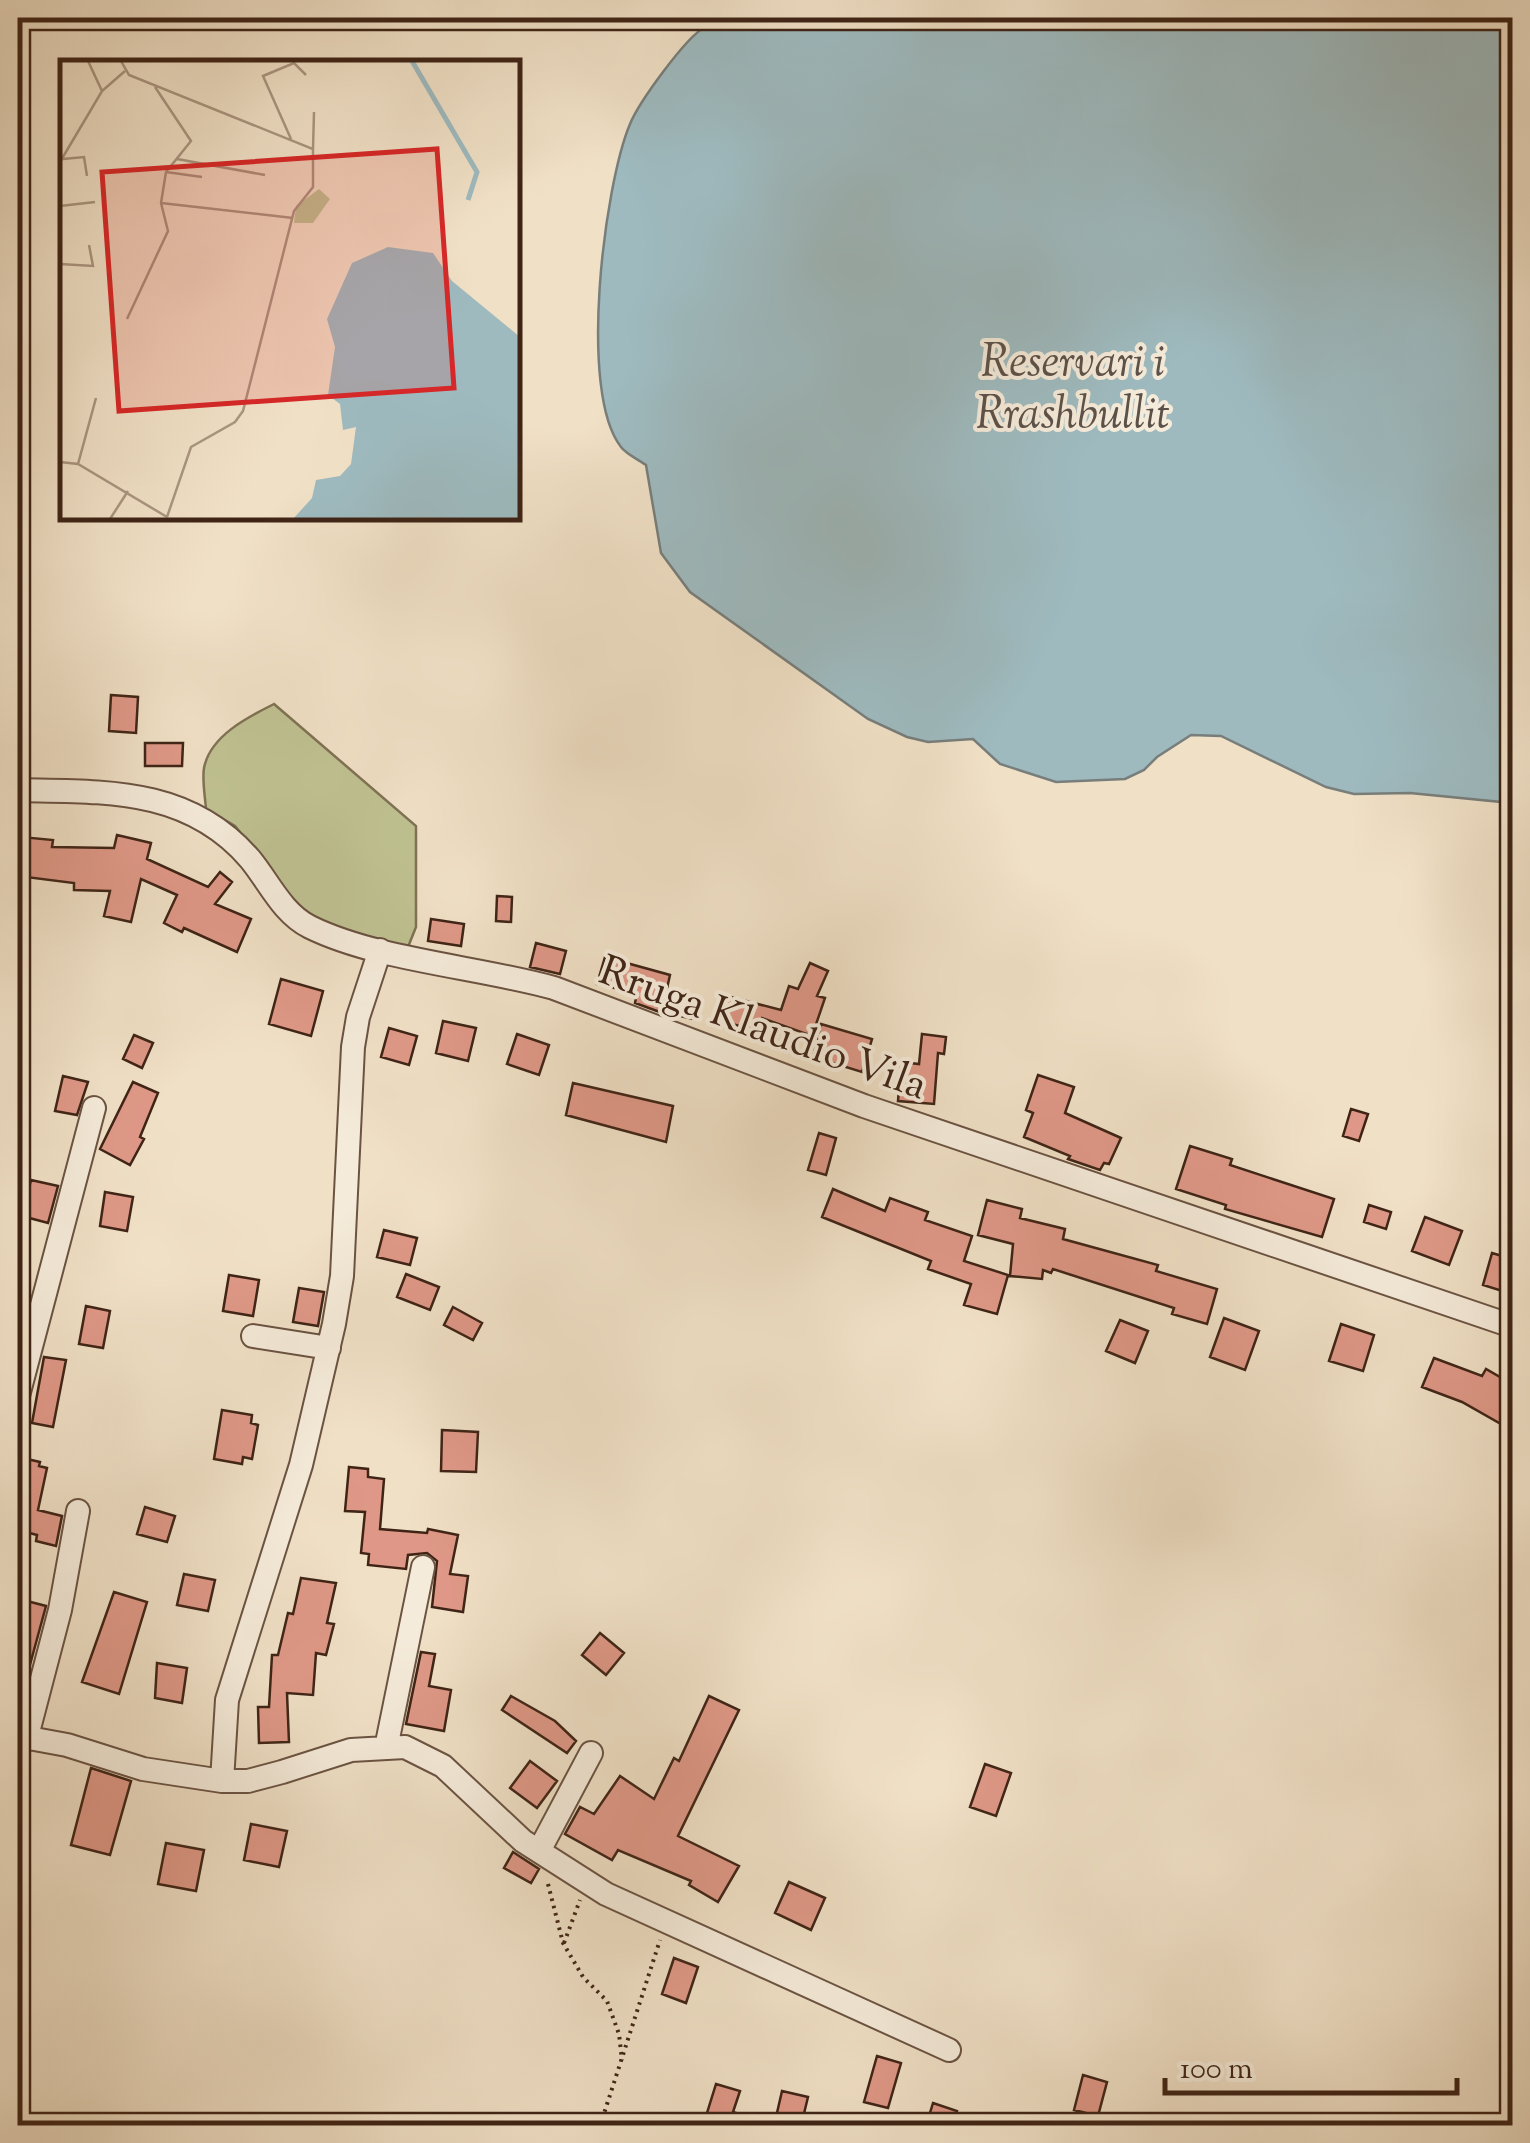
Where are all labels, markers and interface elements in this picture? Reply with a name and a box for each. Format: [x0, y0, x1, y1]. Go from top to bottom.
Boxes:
inset map [60, 60, 520, 520]
water label: Reservari i Rrashbullit [976, 332, 1170, 449]
street label: Rruga Klaudio Vila [590, 944, 935, 1118]
scale bar [1165, 2033, 1458, 2095]
text: 100 m [1180, 2049, 1253, 2092]

